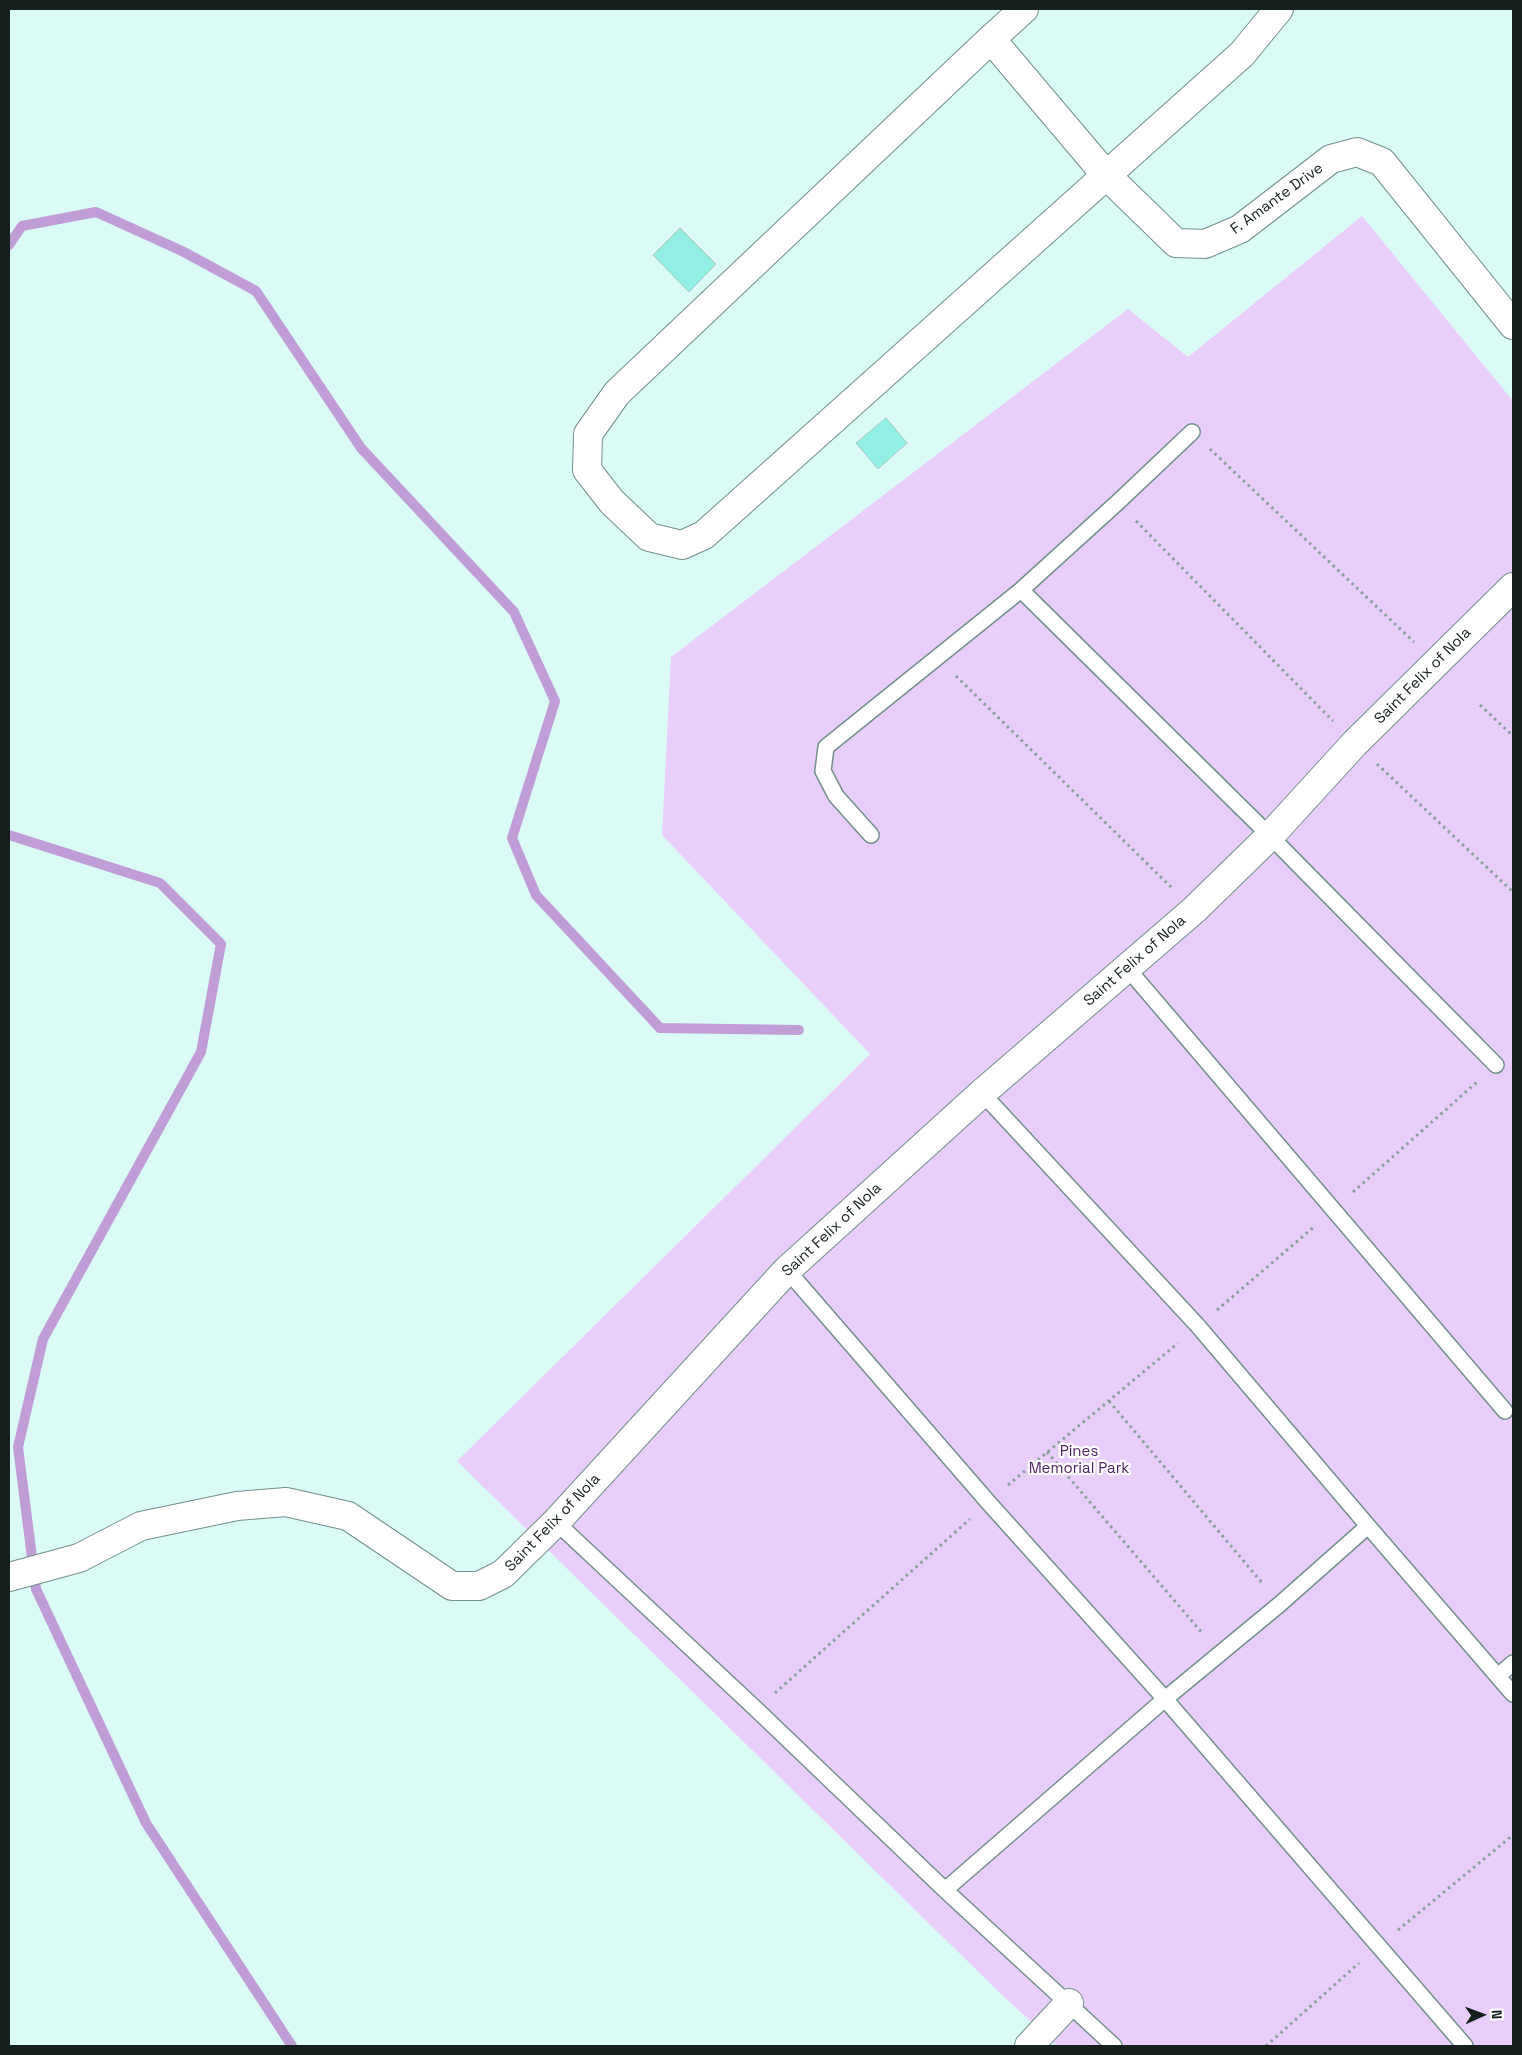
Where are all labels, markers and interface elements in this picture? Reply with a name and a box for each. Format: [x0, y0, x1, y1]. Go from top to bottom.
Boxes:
street label: F. Amante Drive [1227, 159, 1327, 239]
street label: Saint Felix of Nola [1371, 624, 1475, 728]
street label: Saint Felix of Nola [1080, 912, 1190, 1010]
street label: Saint Felix of Nola [779, 1179, 885, 1281]
park label: Pines Memorial Park [1029, 1443, 1129, 1478]
street label: Saint Felix of Nola [502, 1470, 604, 1576]
north arrow [1457, 1990, 1507, 2040]
text: N [1488, 2009, 1506, 2019]

